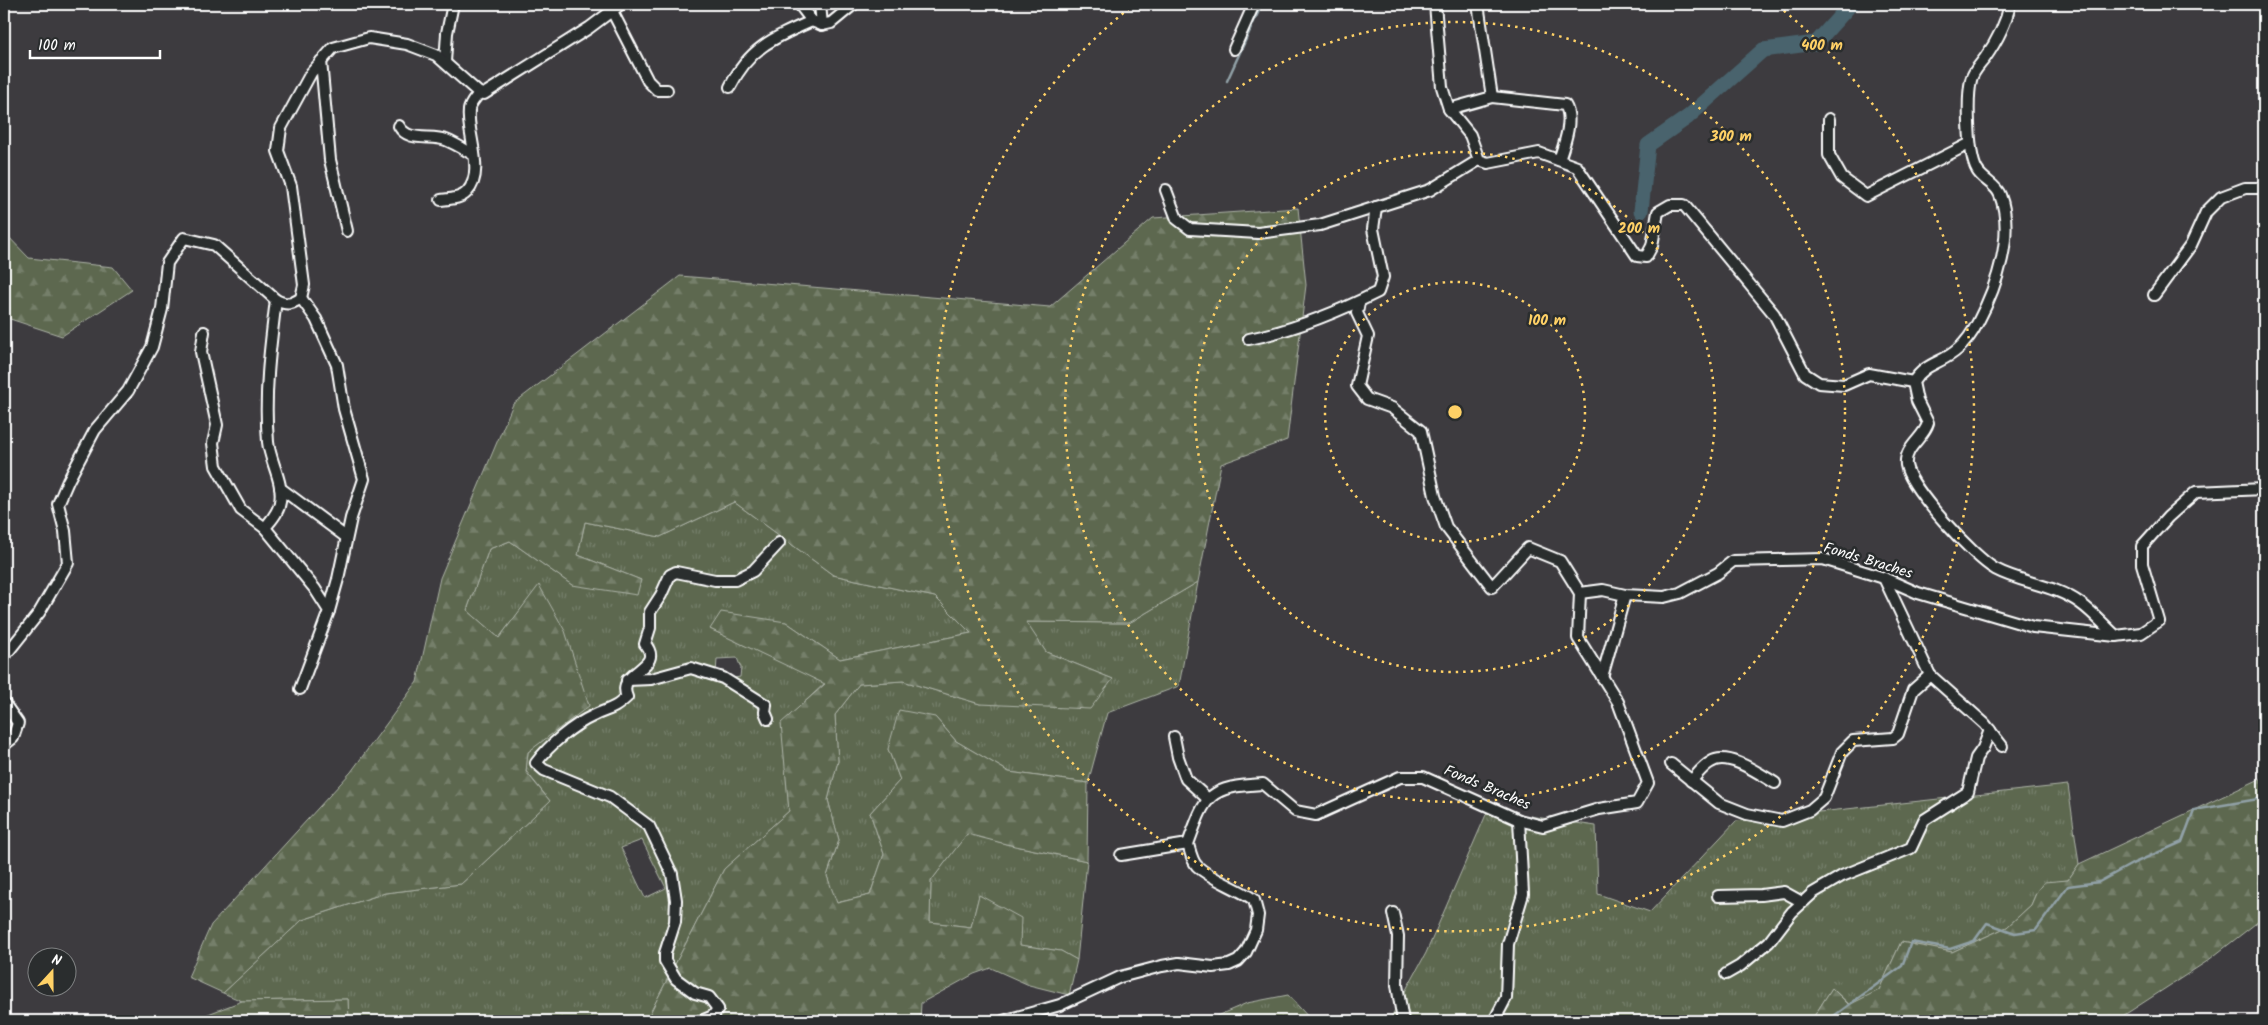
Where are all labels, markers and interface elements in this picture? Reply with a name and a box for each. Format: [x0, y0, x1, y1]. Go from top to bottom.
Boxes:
scale bar [30, 28, 160, 60]
text: 100 m [38, 34, 76, 58]
text: 400 m [1801, 34, 1843, 58]
text: 300 m [1709, 125, 1752, 149]
text: 200 m [1618, 217, 1660, 241]
text: 100 m [1528, 309, 1566, 333]
centre of rings [1446, 403, 1464, 421]
street label: Fonds Braches [1821, 536, 1916, 586]
street label: Fonds Braches [1440, 759, 1535, 817]
north arrow [28, 948, 78, 998]
text: N [48, 949, 65, 973]

